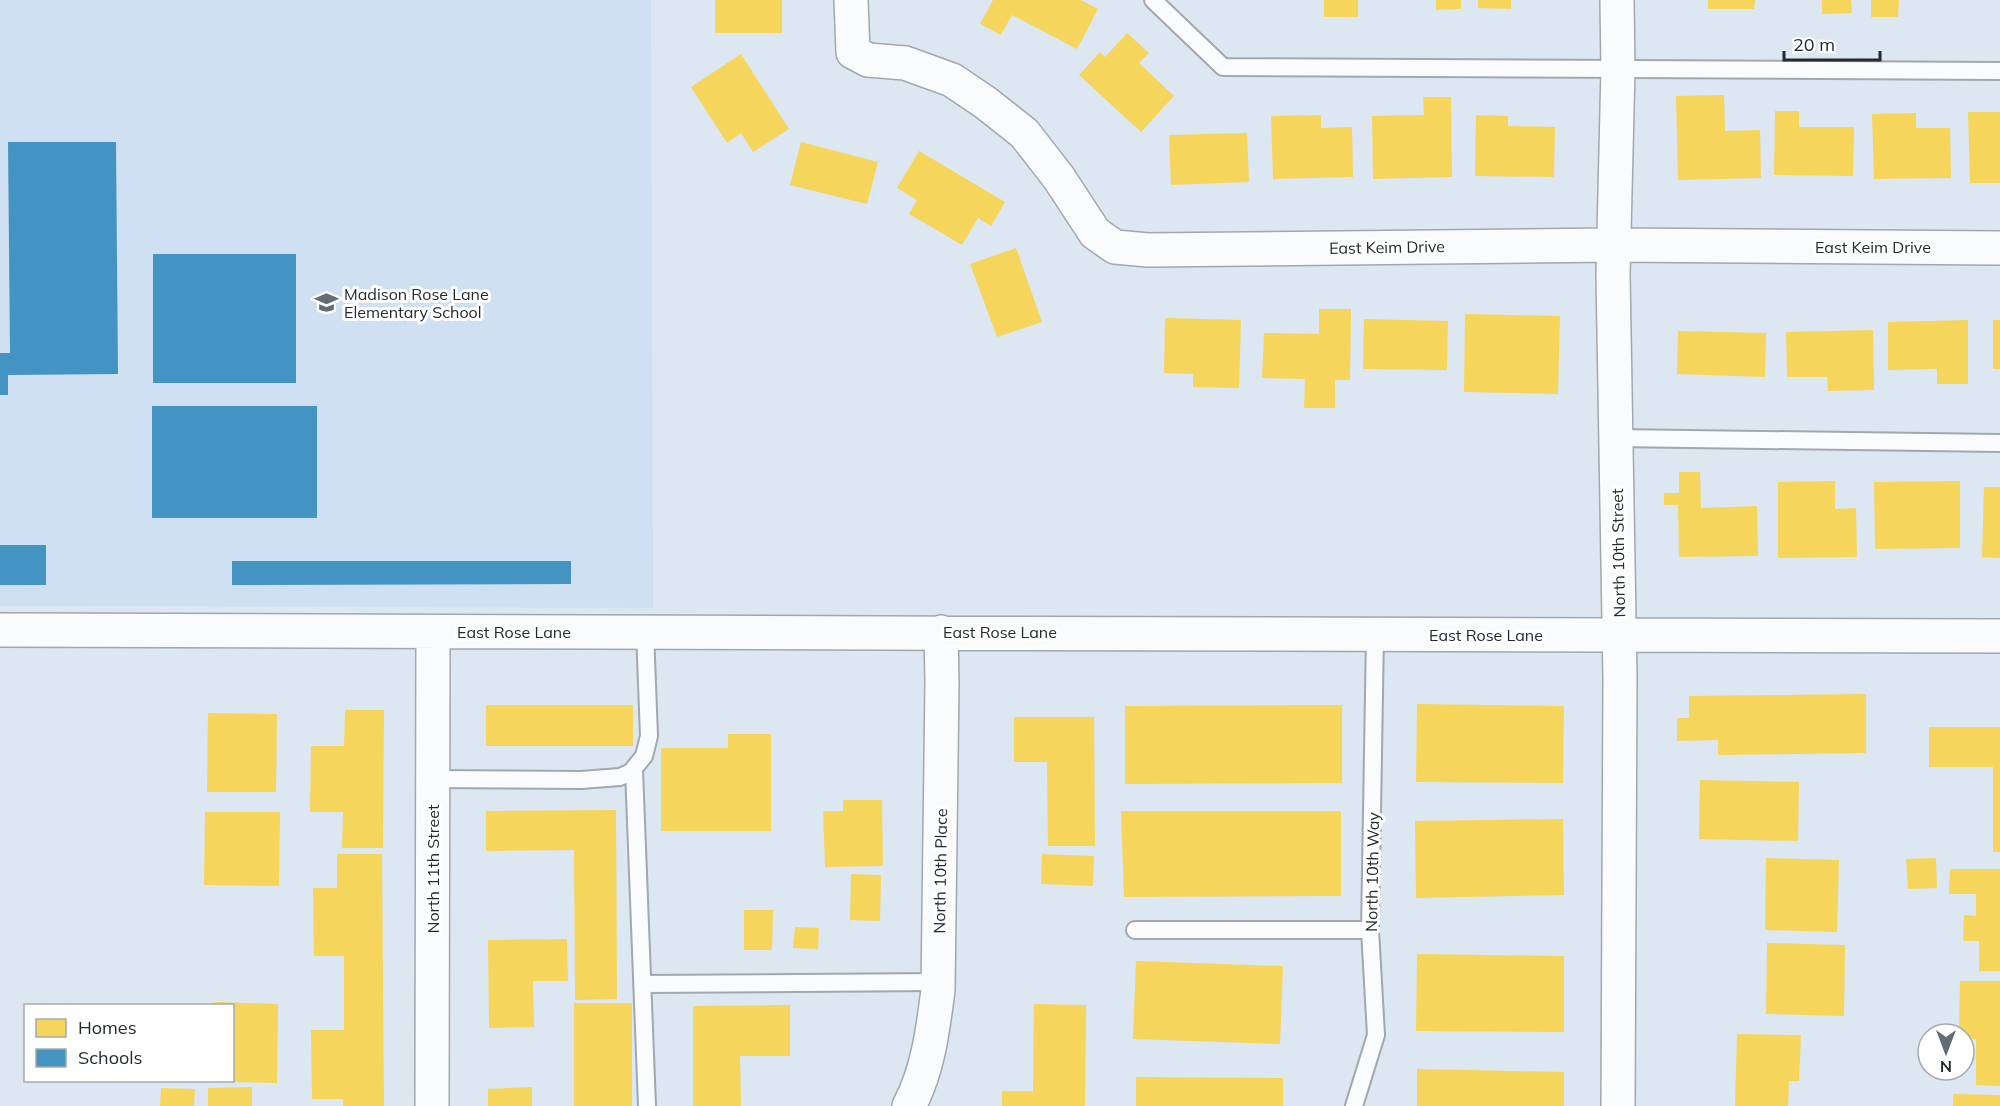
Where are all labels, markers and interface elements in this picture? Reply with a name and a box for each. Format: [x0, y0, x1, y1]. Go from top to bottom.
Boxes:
scale bar [1784, 24, 1880, 62]
text: 20 m [1793, 33, 1835, 56]
street label: East Keim Drive [1329, 236, 1445, 258]
street label: East Keim Drive [1815, 237, 1931, 257]
place label: Madison Rose Lane Elementary School [344, 284, 489, 322]
school or university icon: Madison Rose Lane Elementary School [313, 290, 339, 316]
street label: North 10th Street [1607, 488, 1629, 618]
street label: East Rose Lane [457, 622, 571, 642]
street label: East Rose Lane [943, 622, 1057, 642]
street label: East Rose Lane [1429, 625, 1543, 645]
street label: North 11th Street [423, 804, 443, 934]
street label: North 10th Place [929, 808, 951, 934]
street label: North 10th Way [1361, 811, 1383, 932]
legend [24, 1004, 234, 1082]
text: Homes [78, 1016, 137, 1039]
north arrow [1916, 1022, 1976, 1082]
text: Schools [78, 1046, 143, 1069]
text: N [1940, 1057, 1952, 1077]

